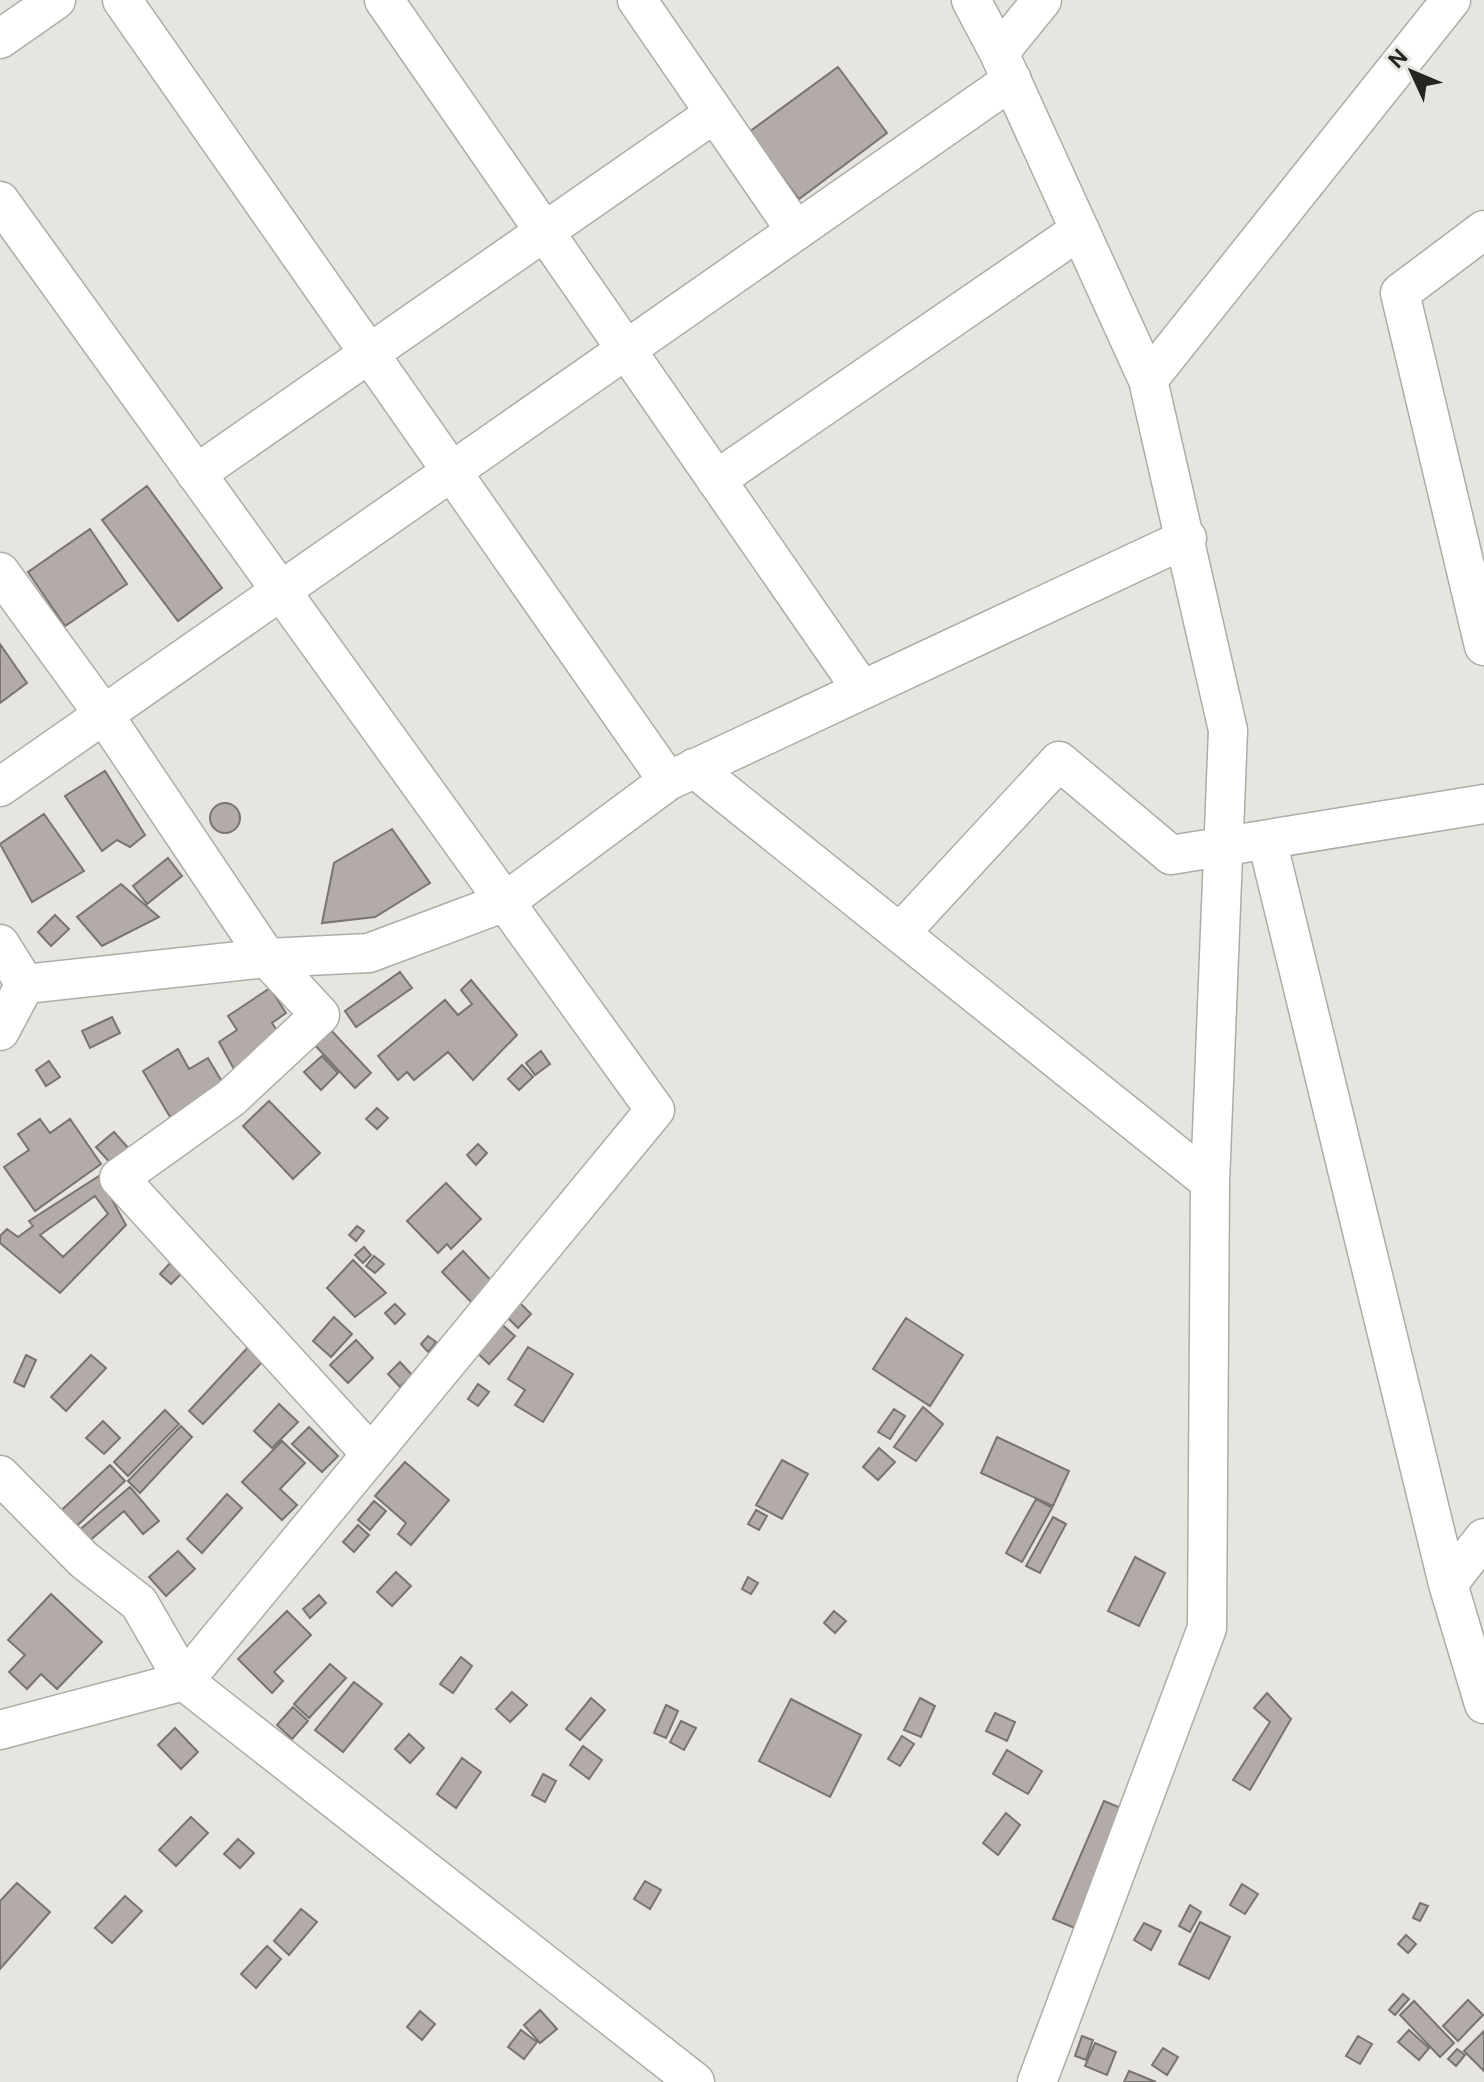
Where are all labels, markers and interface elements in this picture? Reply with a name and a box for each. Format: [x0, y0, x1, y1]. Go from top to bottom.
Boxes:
north arrow [1372, 32, 1452, 112]
text: N [1382, 43, 1414, 74]

